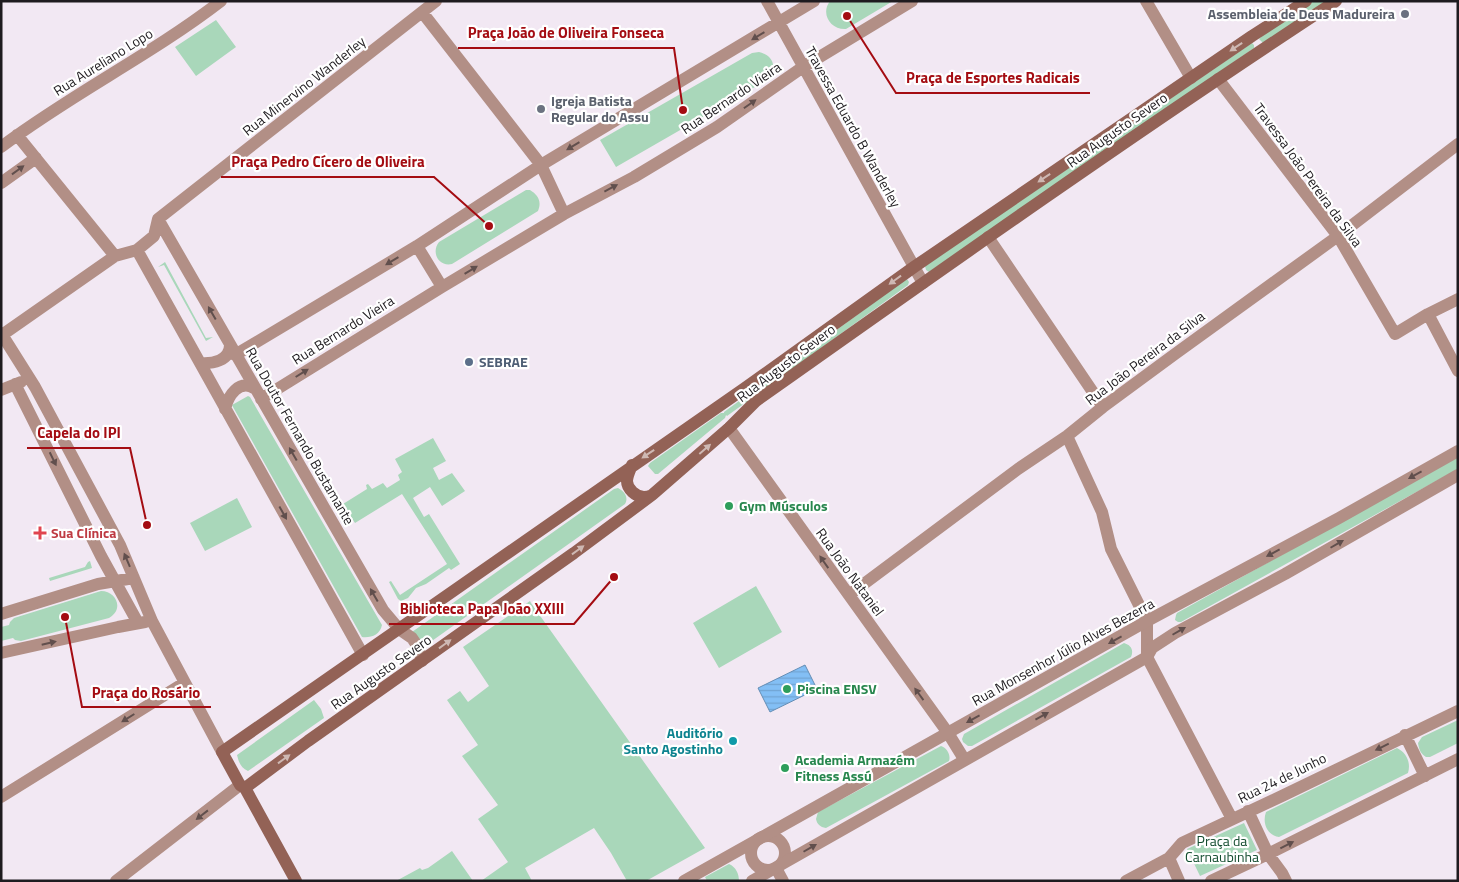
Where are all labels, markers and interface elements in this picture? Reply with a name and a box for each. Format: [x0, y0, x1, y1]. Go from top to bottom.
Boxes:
place label: Assembleia de Deus Madureira [1208, 3, 1395, 24]
marker: Assembleia de Deus Madureira [1399, 8, 1411, 20]
callout: Praça João de Oliveira Fonseca [458, 18, 674, 48]
text: Praça João de Oliveira Fonseca [468, 21, 665, 44]
street label: Rua Aureliano Lopo [49, 23, 157, 101]
street label: Rua Minervino Wanderley [238, 31, 370, 140]
one-way arrow [751, 31, 764, 40]
street label: Travessa Eduardo B Wanderley [800, 42, 907, 211]
one-way arrow [1229, 42, 1243, 52]
street label: Rua Bernardo Vieira [676, 56, 785, 139]
callout: Praça de Esportes Radicais [896, 63, 1090, 93]
text: Praça de Esportes Radicais [906, 66, 1080, 89]
street label: Rua Augusto Severo [1062, 87, 1171, 172]
place label: Igreja Batista Regular do Assu [551, 90, 649, 127]
street label: Travessa João Pereira da Silva [1249, 98, 1368, 251]
one-way arrow [743, 99, 757, 109]
marker: Igreja Batista Regular do Assu [535, 103, 547, 115]
one-way arrow [567, 142, 580, 151]
callout: Praça Pedro Cícero de Oliveira [221, 147, 434, 177]
text: Praça Pedro Cícero de Oliveira [231, 150, 425, 173]
one-way arrow [12, 165, 25, 175]
one-way arrow [1037, 173, 1051, 183]
one-way arrow [604, 184, 618, 192]
one-way arrow [385, 256, 398, 265]
one-way arrow [464, 265, 477, 274]
one-way arrow [889, 275, 902, 285]
street label: Rua Bernardo Vieira [288, 290, 398, 369]
one-way arrow [208, 306, 216, 321]
street label: Rua João Pereira da Silva [1080, 306, 1209, 410]
street label: Rua Augusto Severo [732, 318, 839, 407]
street label: Rua Doutor Fernando Bustamante [241, 343, 360, 528]
place label: SEBRAE [479, 351, 528, 372]
marker: SEBRAE [463, 356, 475, 368]
one-way arrow [296, 369, 309, 378]
callout: Capela do IPI [27, 418, 130, 448]
text: Capela do IPI [37, 421, 121, 444]
one-way arrow [699, 444, 711, 455]
one-way arrow [289, 447, 297, 462]
one-way arrow [641, 449, 655, 459]
one-way arrow [49, 452, 57, 466]
one-way arrow [1408, 471, 1423, 479]
place label: Gym Músculos [739, 495, 828, 516]
marker: Gym Músculos [723, 500, 735, 512]
one-way arrow [279, 506, 287, 520]
place label: Sua Clínica [51, 522, 116, 543]
street label: Rua João Nataniel [811, 523, 890, 620]
marker: Sua Clínica [33, 526, 47, 540]
one-way arrow [1330, 540, 1344, 548]
one-way arrow [571, 545, 585, 555]
one-way arrow [1266, 549, 1280, 558]
one-way arrow [122, 552, 130, 567]
one-way arrow [819, 556, 830, 569]
one-way arrow [370, 588, 379, 601]
street label: Rua Monsenhor Júlio Alves Bezerra [968, 593, 1158, 711]
callout: Biblioteca Papa João XXIII [389, 594, 574, 624]
text: Biblioteca Papa João XXIII [400, 597, 564, 620]
one-way arrow [1172, 627, 1187, 635]
street label: Rua Augusto Severo [326, 629, 435, 714]
one-way arrow [1108, 635, 1122, 644]
one-way arrow [41, 638, 57, 646]
one-way arrow [439, 640, 452, 650]
callout: Praça do Rosário [82, 677, 211, 707]
place label: Piscina ENSV [797, 678, 877, 699]
text: Praça do Rosário [92, 681, 200, 704]
marker: Piscina ENSV [781, 683, 793, 695]
one-way arrow [914, 687, 924, 701]
one-way arrow [1035, 711, 1049, 720]
one-way arrow [121, 713, 135, 723]
one-way arrow [966, 715, 981, 723]
place label: Auditório Santo Agostinho [623, 722, 723, 759]
marker: Auditório Santo Agostinho [727, 735, 739, 747]
one-way arrow [1375, 743, 1389, 751]
street label: Rua 24 de Junho [1234, 747, 1330, 808]
place label: Academia Armazém Fitness Assú [795, 749, 915, 786]
one-way arrow [278, 754, 291, 764]
marker: Academia Armazém Fitness Assú [779, 762, 791, 774]
one-way arrow [195, 810, 208, 821]
park label: Praça da Carnaubinha [1185, 830, 1259, 867]
one-way arrow [1280, 841, 1294, 849]
one-way arrow [803, 844, 817, 853]

